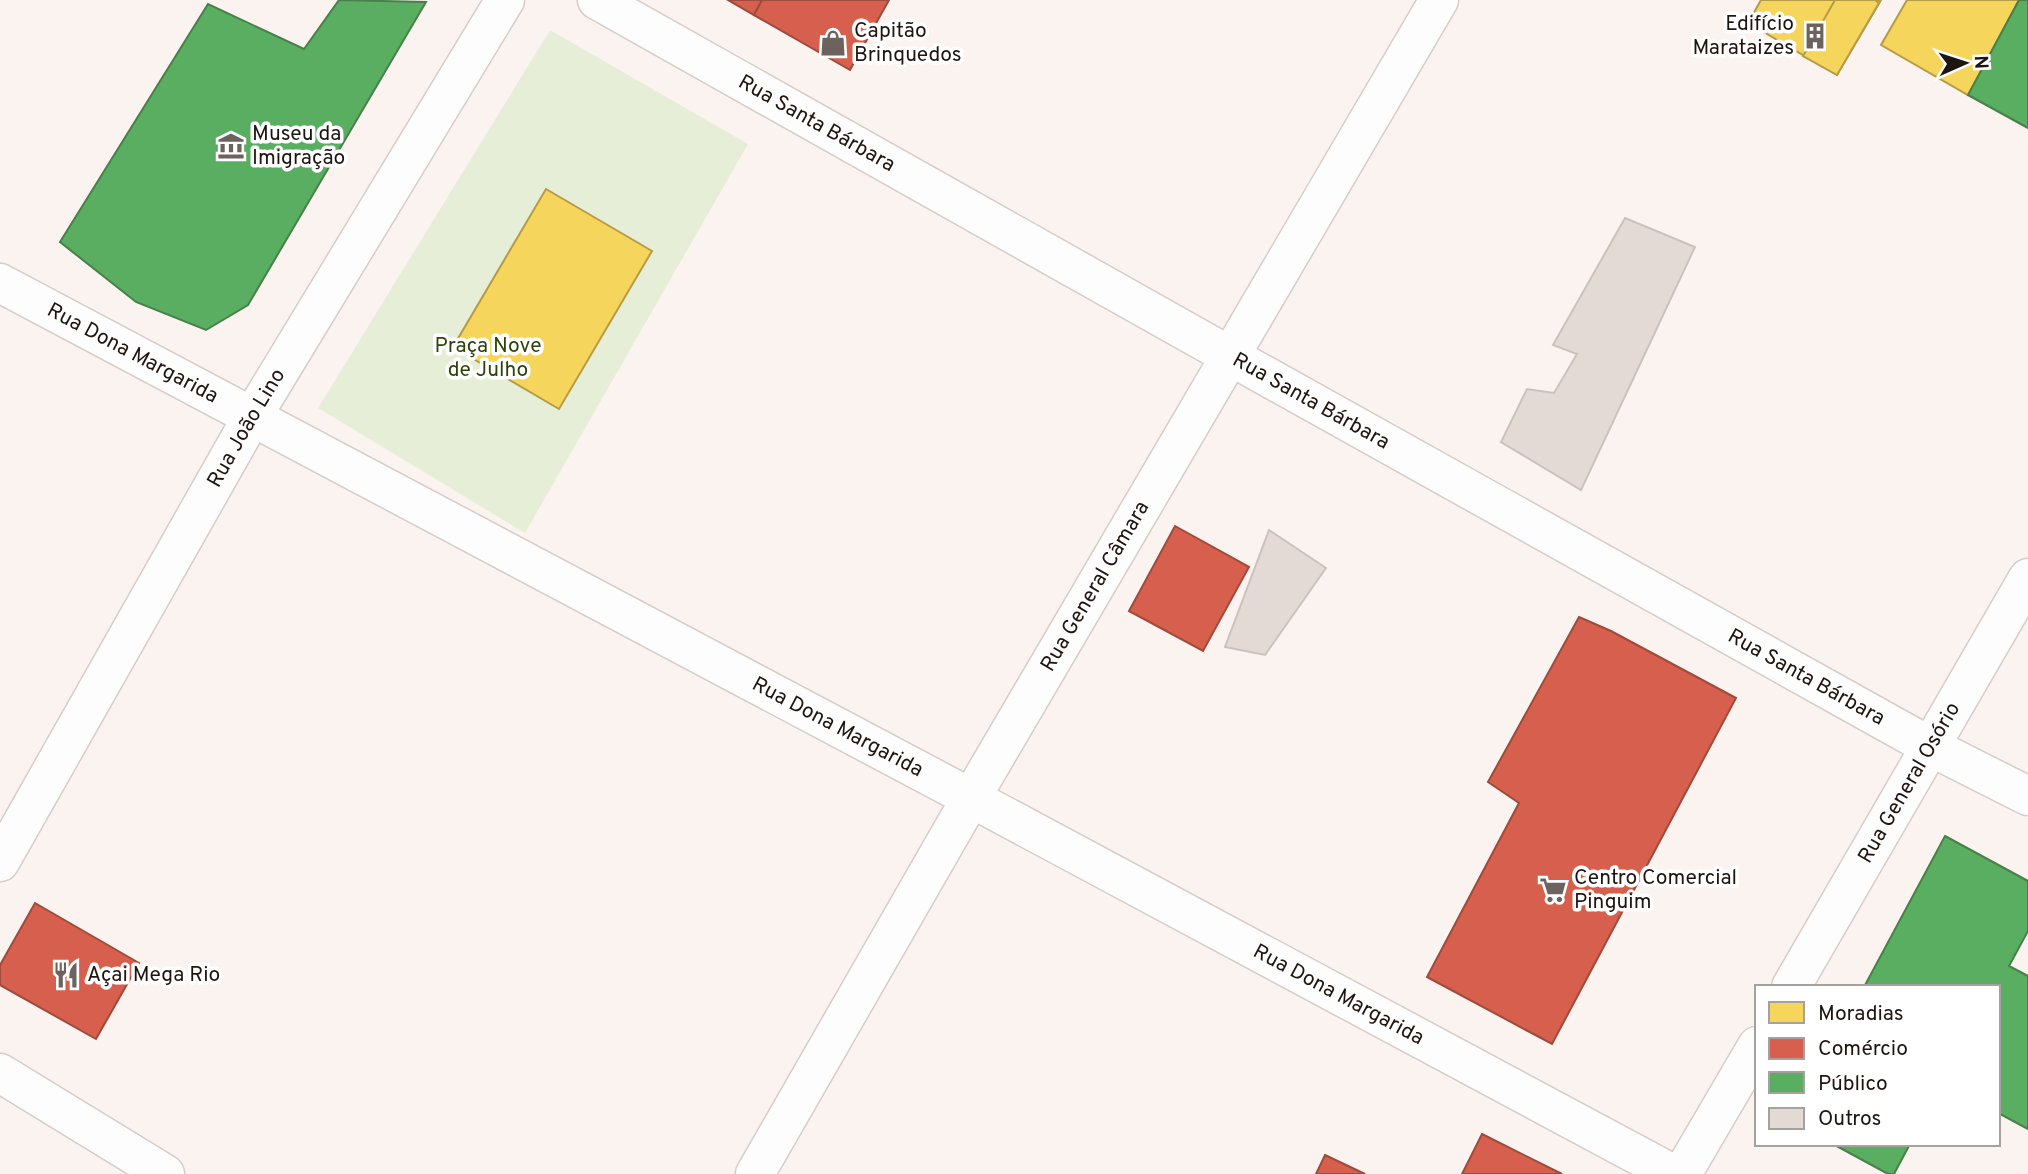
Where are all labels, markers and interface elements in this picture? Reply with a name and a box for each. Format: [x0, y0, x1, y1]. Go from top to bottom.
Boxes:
place label: Edifício Marataizes [1693, 11, 1794, 62]
place label: Capitão Brinquedos [854, 18, 962, 69]
building icon: Edifício Marataizes [1800, 21, 1830, 51]
shop icon: Capitão Brinquedos [818, 28, 848, 58]
north arrow [1930, 28, 2000, 98]
text: N [1968, 55, 1992, 70]
street label: Rua Santa Bárbara [733, 69, 900, 178]
place label: Museu da Imigração [252, 121, 345, 172]
museum icon: Museu da Imigração [216, 131, 246, 161]
street label: Rua Dona Margarida [42, 297, 223, 410]
park label: Praça Nove de Julho [434, 333, 542, 384]
street label: Rua Santa Bárbara [1228, 347, 1394, 456]
street label: Rua João Lino [201, 364, 292, 493]
street label: Rua General Câmara [1035, 496, 1156, 676]
street label: Rua Santa Bárbara [1723, 623, 1890, 732]
street label: Rua Dona Margarida [747, 671, 928, 784]
street label: Rua General Osório [1852, 697, 1967, 868]
place label: Centro Comercial Pinguim [1574, 865, 1737, 916]
supermarket icon: Centro Comercial Pinguim [1538, 875, 1568, 905]
street label: Rua Dona Margarida [1248, 938, 1429, 1052]
restaurant icon: Açai Mega Rio [51, 960, 81, 990]
place label: Açai Mega Rio [87, 962, 220, 989]
legend [1755, 985, 2000, 1146]
text: Moradias [1818, 1001, 1904, 1028]
text: Comércio [1818, 1036, 1908, 1063]
text: Público [1818, 1071, 1888, 1098]
text: Outros [1818, 1106, 1881, 1133]

